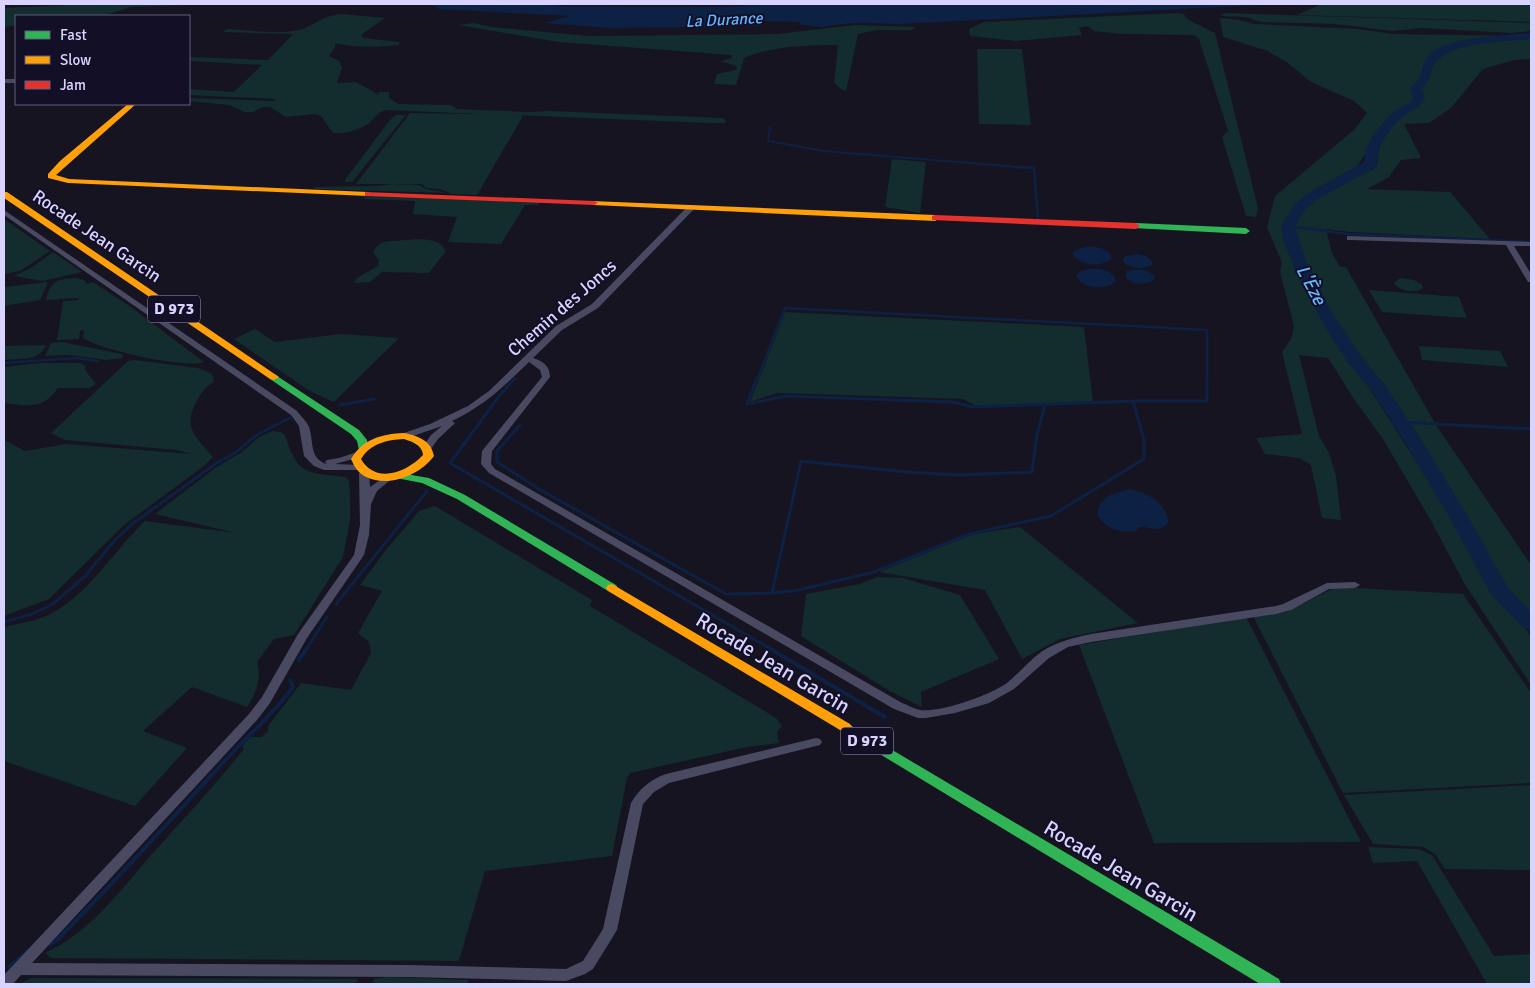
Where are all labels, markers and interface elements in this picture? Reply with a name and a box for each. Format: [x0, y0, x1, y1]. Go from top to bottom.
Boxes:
water label: La Durance [685, 8, 764, 32]
legend [15, 15, 190, 105]
text: Fast [60, 26, 87, 44]
text: Slow [60, 51, 91, 69]
text: Jam [60, 76, 86, 94]
street label: Rocade Jean Garcin [29, 185, 165, 287]
street label: Chemin des Joncs [503, 255, 621, 361]
water label: L'Èze [1291, 261, 1332, 311]
road number: D 973 [148, 296, 200, 322]
street label: Rocade Jean Garcin [691, 607, 855, 719]
road number: D 973 [841, 728, 893, 754]
street label: Rocade Jean Garcin [1039, 815, 1203, 927]

